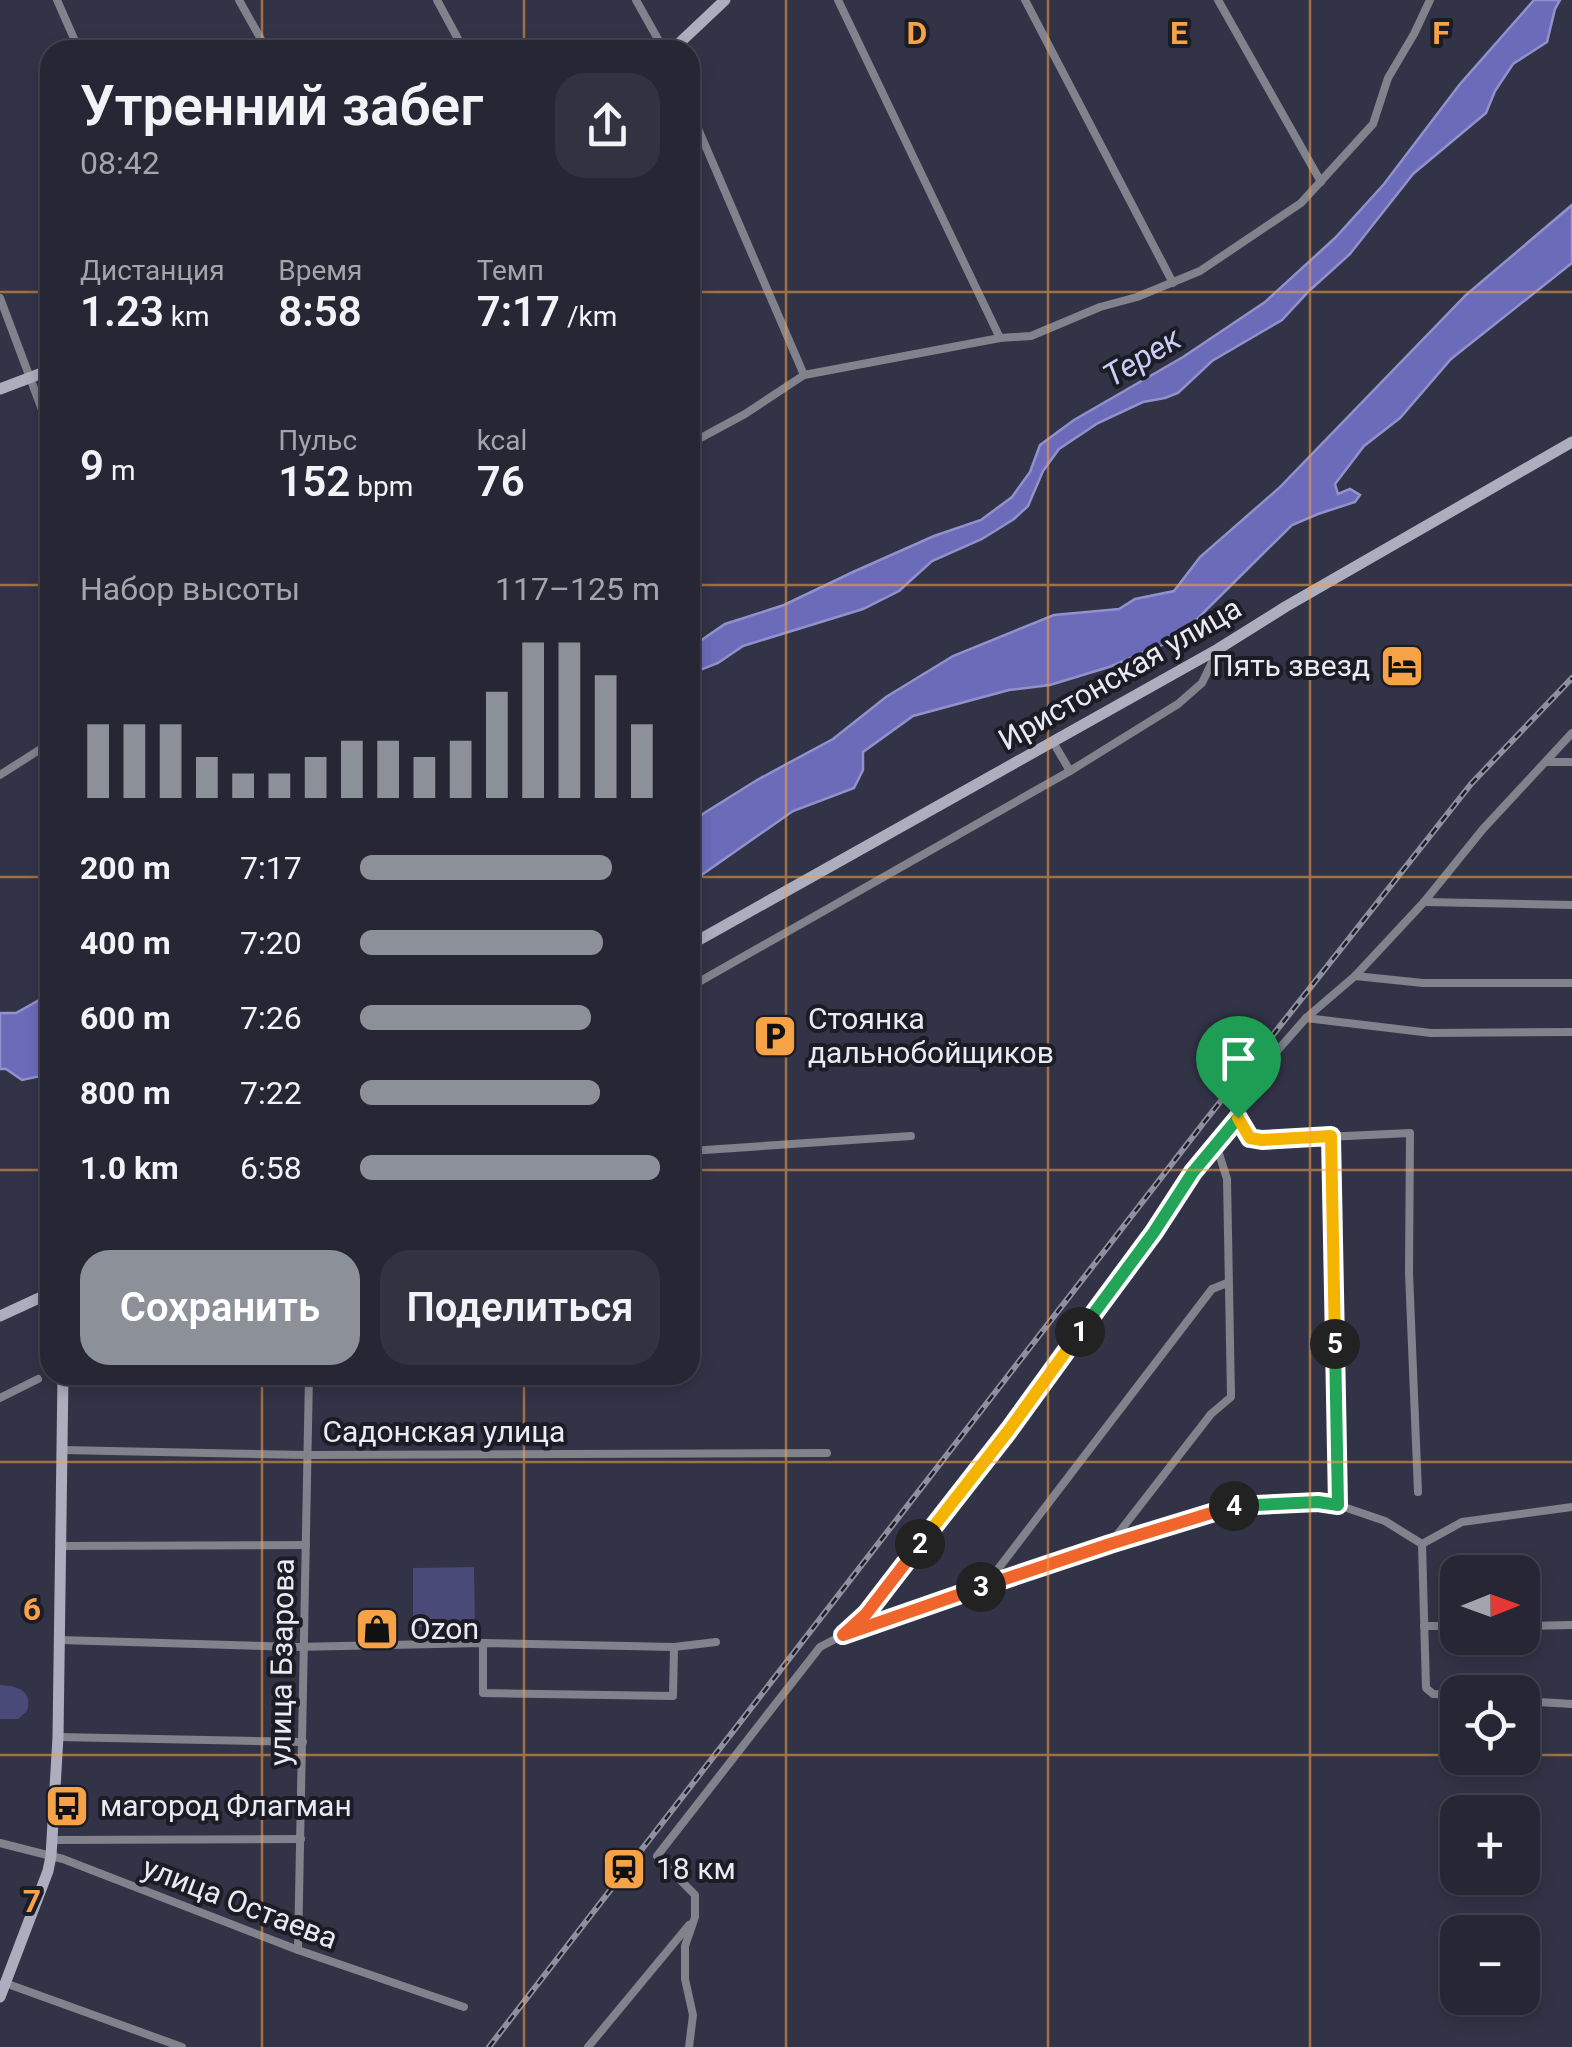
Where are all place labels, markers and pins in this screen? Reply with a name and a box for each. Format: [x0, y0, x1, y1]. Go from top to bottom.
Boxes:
hotel icon: Пять звезд [1379, 643, 1425, 689]
place label: Пять звезд [1212, 648, 1370, 683]
place label: Стоянка дальнобойщиков [808, 1001, 1054, 1070]
parking icon: Стоянка дальнобойщиков [752, 1013, 798, 1059]
pin [1196, 1016, 1281, 1119]
pin: 1 [1055, 1307, 1105, 1357]
pin: 5 [1310, 1319, 1360, 1369]
pin: 4 [1209, 1481, 1259, 1531]
pin: 2 [895, 1519, 945, 1569]
pin: 3 [956, 1562, 1006, 1612]
shop icon: Ozon [354, 1606, 400, 1652]
place label: Ozon [410, 1611, 479, 1646]
bus stop icon: магород Флагман [44, 1783, 90, 1829]
place label: магород Флагман [100, 1788, 352, 1823]
station icon: 18 км [601, 1846, 647, 1892]
place label: 18 км [656, 1851, 736, 1886]

